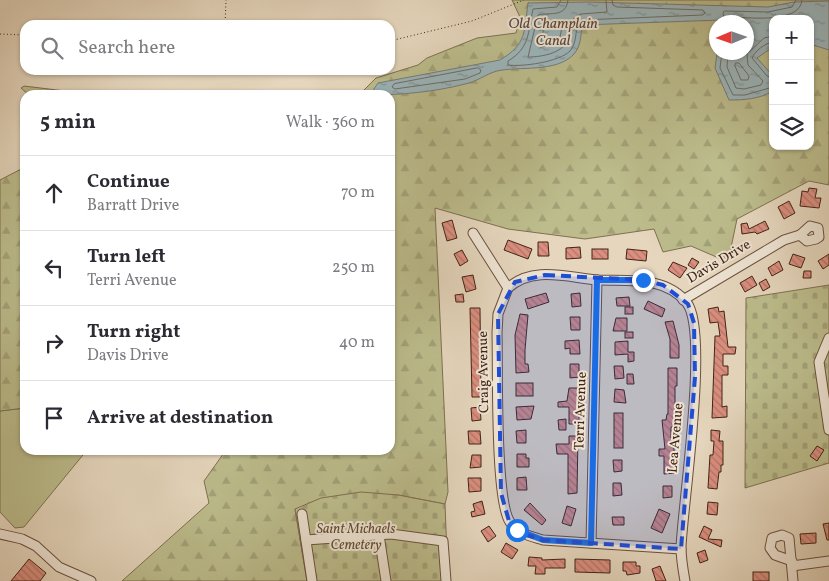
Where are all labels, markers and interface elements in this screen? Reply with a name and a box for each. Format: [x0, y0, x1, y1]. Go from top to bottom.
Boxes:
water label: Old Champlain Canal [508, 14, 598, 52]
north arrow [709, 15, 754, 60]
map controls [769, 15, 814, 150]
button: + [769, 15, 814, 60]
search box [20, 20, 395, 75]
icon: search [38, 34, 66, 62]
text: Search here [78, 35, 175, 61]
button: − [769, 60, 814, 105]
button: layers [769, 105, 814, 150]
text: 5 min [40, 108, 96, 137]
text: Walk · 360 m [286, 112, 375, 134]
text: Continue [87, 169, 170, 195]
icon: ahead [40, 179, 68, 207]
text: 70 m [341, 182, 375, 204]
text: Barratt Drive [87, 195, 179, 217]
street label: Davis Drive [684, 235, 755, 289]
text: Turn left [87, 244, 166, 270]
icon: left [40, 254, 68, 282]
text: 250 m [332, 257, 375, 279]
route end [632, 269, 655, 292]
text: Terri Avenue [87, 270, 177, 292]
text: Turn right [87, 319, 180, 345]
icon: right [40, 329, 68, 357]
street label: Craig Avenue [474, 331, 494, 413]
text: 40 m [339, 332, 375, 354]
text: Davis Drive [87, 345, 169, 367]
street label: Terri Avenue [570, 371, 592, 451]
street label: Lea Avenue [663, 402, 689, 474]
icon: arrive [40, 404, 68, 432]
text: Arrive at destination [87, 405, 273, 431]
route start [506, 519, 529, 542]
park label: Saint Michaels Cemetery [317, 520, 395, 555]

